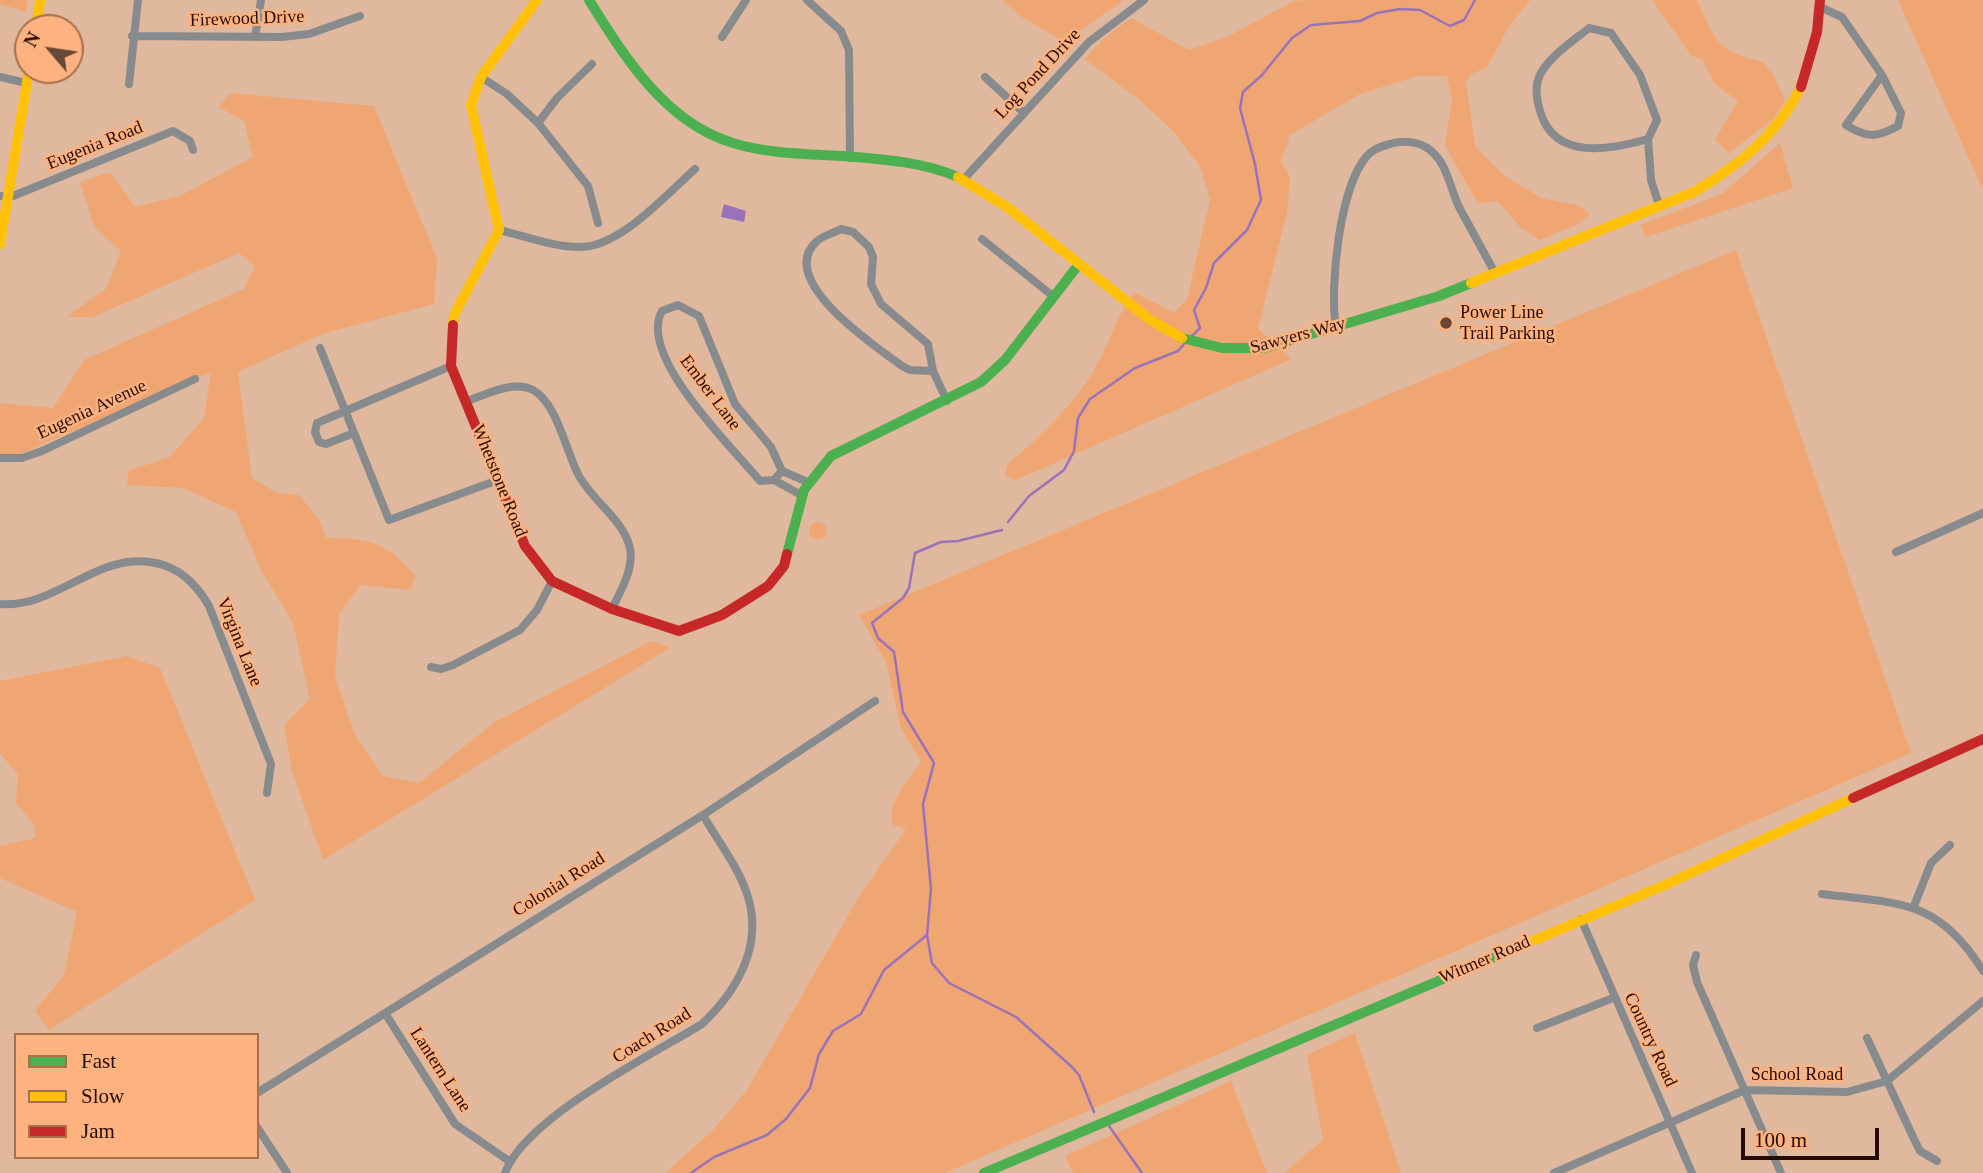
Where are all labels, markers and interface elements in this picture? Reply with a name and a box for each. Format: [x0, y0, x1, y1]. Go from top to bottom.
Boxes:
street label: Firewood Drive [189, 6, 305, 32]
north arrow [14, 14, 84, 84]
street label: Log Pond Drive [991, 24, 1085, 124]
text: N [19, 28, 44, 51]
street label: Eugenia Road [44, 117, 146, 175]
place label: Power Line Trail Parking [1460, 302, 1555, 344]
street label: Sawyers Way [1248, 313, 1348, 359]
marker: Power Line Trail Parking [1438, 315, 1454, 331]
street label: Ember Lane [675, 351, 745, 435]
street label: Eugenia Avenue [34, 375, 150, 445]
street label: Whetstone Road [467, 422, 531, 540]
street label: Virgina Lane [211, 594, 267, 690]
street label: Colonial Road [509, 848, 609, 922]
street label: Witmer Road [1436, 931, 1534, 989]
street label: Country Road [1619, 989, 1681, 1091]
street label: Coach Road [609, 1003, 695, 1069]
street label: Lantern Lane [405, 1024, 475, 1116]
legend [14, 1033, 259, 1159]
text: Fast [81, 1049, 116, 1073]
street label: School Road [1751, 1064, 1843, 1086]
text: Slow [81, 1084, 124, 1108]
scale bar [1745, 1114, 1883, 1158]
text: Jam [81, 1119, 115, 1143]
text: 100 m [1754, 1128, 1807, 1152]

